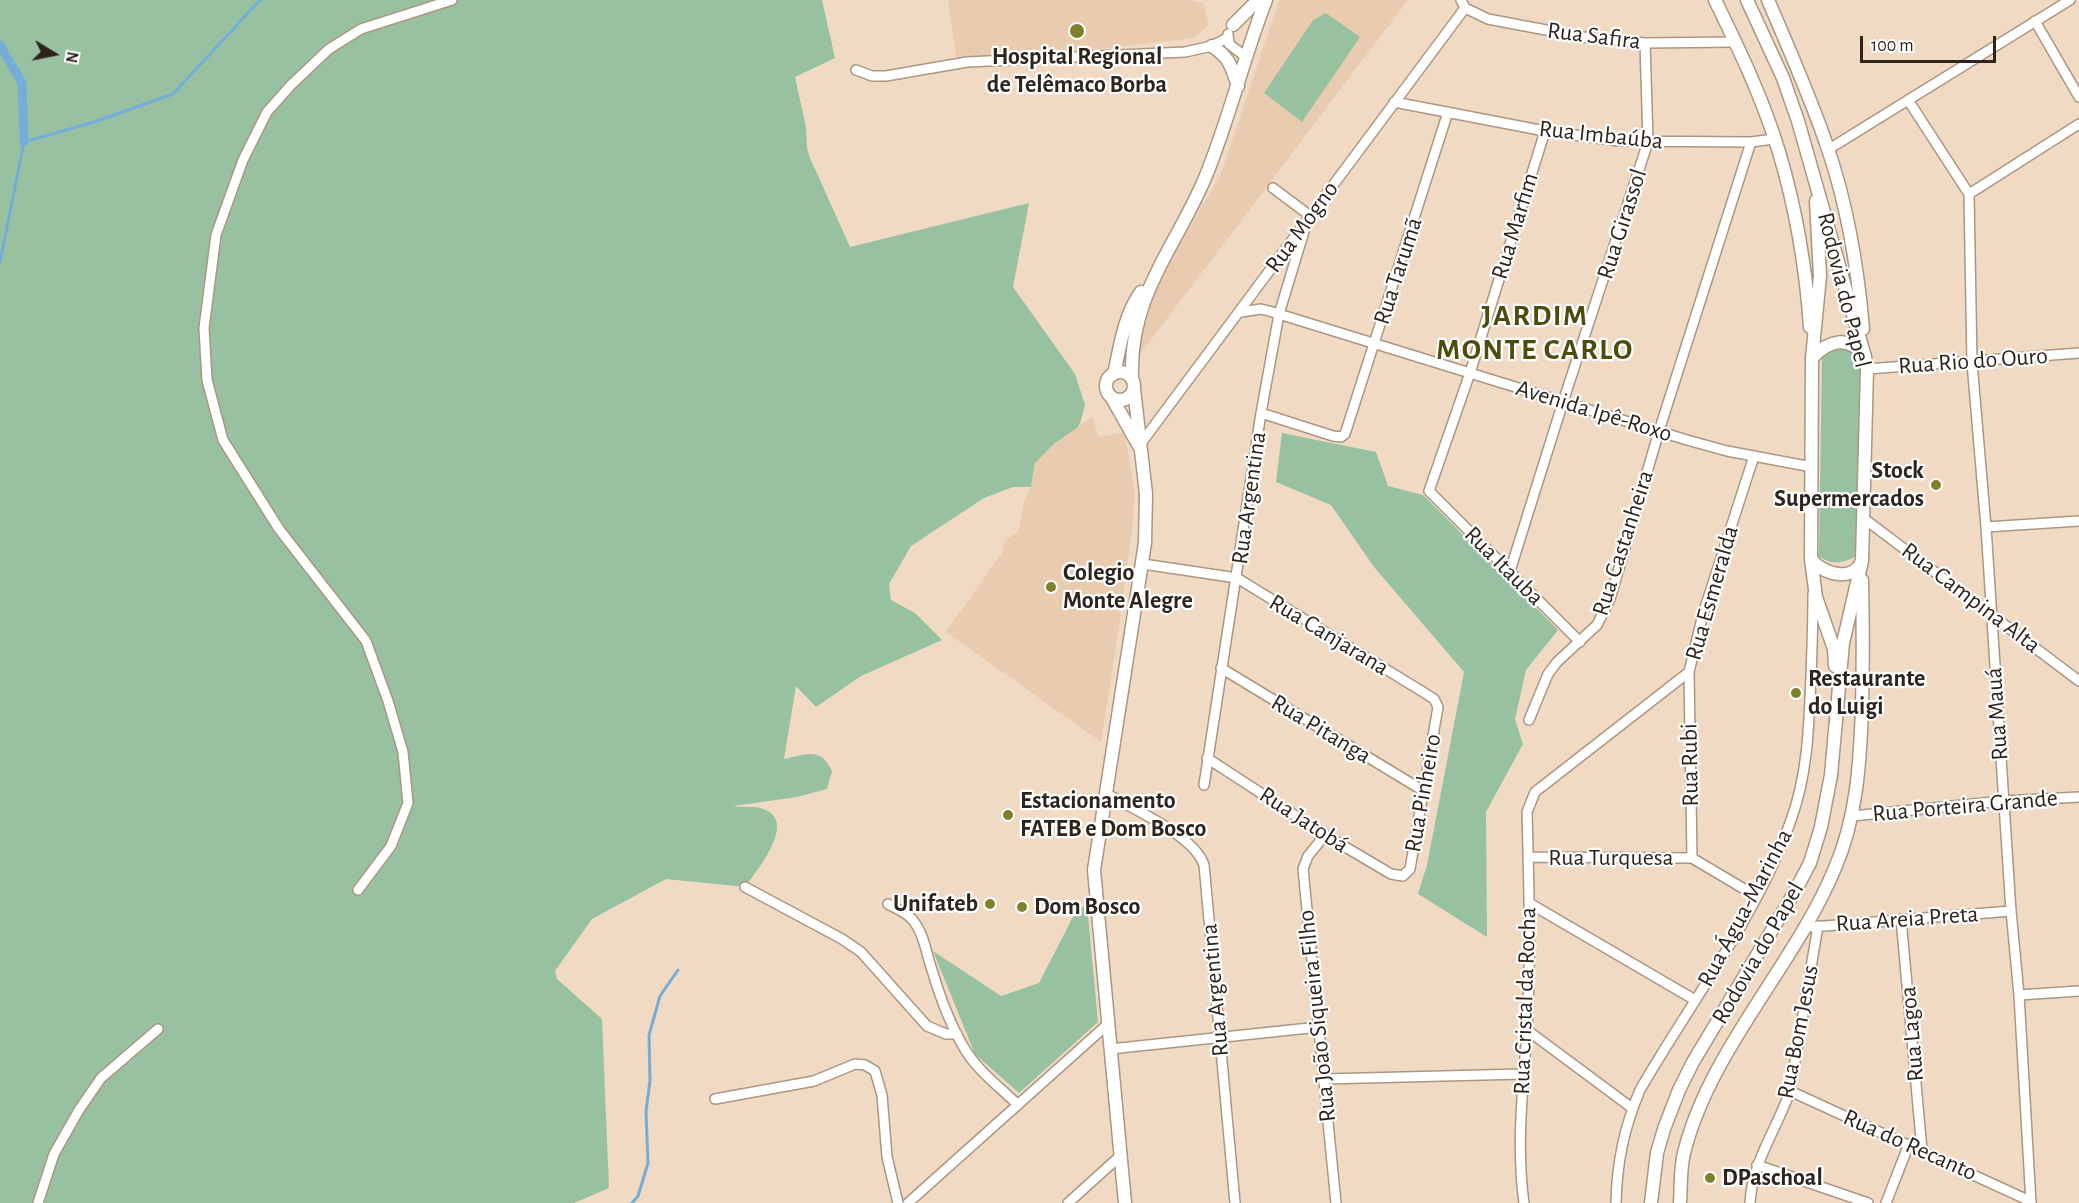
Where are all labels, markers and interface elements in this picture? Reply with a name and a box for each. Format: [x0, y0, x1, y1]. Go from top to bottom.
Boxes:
street label: Rua Safira [1546, 16, 1642, 56]
marker: Hospital Regional de Telêmaco Borba [1068, 22, 1086, 40]
north arrow [24, 24, 84, 84]
scale bar [1863, 24, 2000, 62]
text: 100 m [1871, 37, 1914, 55]
place label: Hospital Regional de Telêmaco Borba [987, 43, 1167, 99]
text: N [63, 50, 81, 64]
street label: Rua Imbaúba [1538, 114, 1664, 156]
street label: Rua Girassol [1591, 165, 1653, 283]
street label: Rua Marfim [1485, 169, 1545, 283]
street label: Rua Mogno [1259, 176, 1345, 278]
street label: Rodovia do Papel [1811, 209, 1877, 371]
street label: Rua Tarumã [1367, 214, 1429, 328]
district label: JARDIM MONTE CARLO [1436, 298, 1634, 368]
street label: Rua Rio do Ouro [1897, 341, 2049, 381]
street label: Avenida Ipê-Roxo [1512, 374, 1676, 448]
street label: Rua Argentina [1225, 430, 1273, 566]
place label: Stock Supermercados [1774, 457, 1924, 513]
street label: Rua Castanheira [1586, 467, 1660, 619]
marker: Stock Supermercados [1929, 478, 1943, 492]
street label: Rua Itauba [1458, 520, 1550, 612]
street label: Rua Esmeralda [1679, 522, 1745, 664]
street label: Rua Campina Alta [1896, 536, 2046, 660]
place label: Colegio Monte Alegre [1063, 559, 1193, 615]
marker: Colegio Monte Alegre [1044, 580, 1058, 594]
street label: Rua Canjarana [1264, 588, 1394, 682]
place label: Restaurante do Luigi [1808, 665, 1925, 721]
street label: Rua Mauá [1979, 666, 2015, 762]
marker: Restaurante do Luigi [1789, 686, 1803, 700]
street label: Rua Pitanga [1266, 688, 1376, 770]
street label: Rua Rubi [1675, 723, 1705, 807]
street label: Rua Pinheiro [1398, 732, 1448, 854]
street label: Rua Jatobá [1254, 780, 1354, 860]
street label: Rua Porteira Grande [1871, 784, 2059, 828]
place label: Estacionamento FATEB e Dom Bosco [1020, 787, 1206, 843]
marker: Estacionamento FATEB e Dom Bosco [1001, 808, 1015, 822]
street label: Rua Água-Marinha [1691, 824, 1799, 992]
street label: Rua Turquesa [1548, 844, 1674, 872]
street label: Rodovia do Papel [1706, 877, 1810, 1029]
place label: Unifateb [893, 890, 978, 918]
place label: Dom Bosco [1034, 893, 1140, 921]
marker: Unifateb [983, 897, 997, 911]
marker: Dom Bosco [1015, 900, 1029, 914]
street label: Rua Areia Preta [1835, 900, 1979, 938]
street label: Rua Cristal da Rocha [1507, 907, 1543, 1095]
street label: Rua João Siqueira Filho [1292, 909, 1342, 1123]
street label: Rua Argentina [1195, 922, 1235, 1058]
street label: Rua Bom Jesus [1771, 963, 1825, 1101]
street label: Rua Lagoa [1893, 985, 1931, 1083]
street label: Rua do Recanto [1839, 1103, 1981, 1187]
place label: DPaschoal [1722, 1164, 1823, 1192]
marker: DPaschoal [1703, 1171, 1717, 1185]

